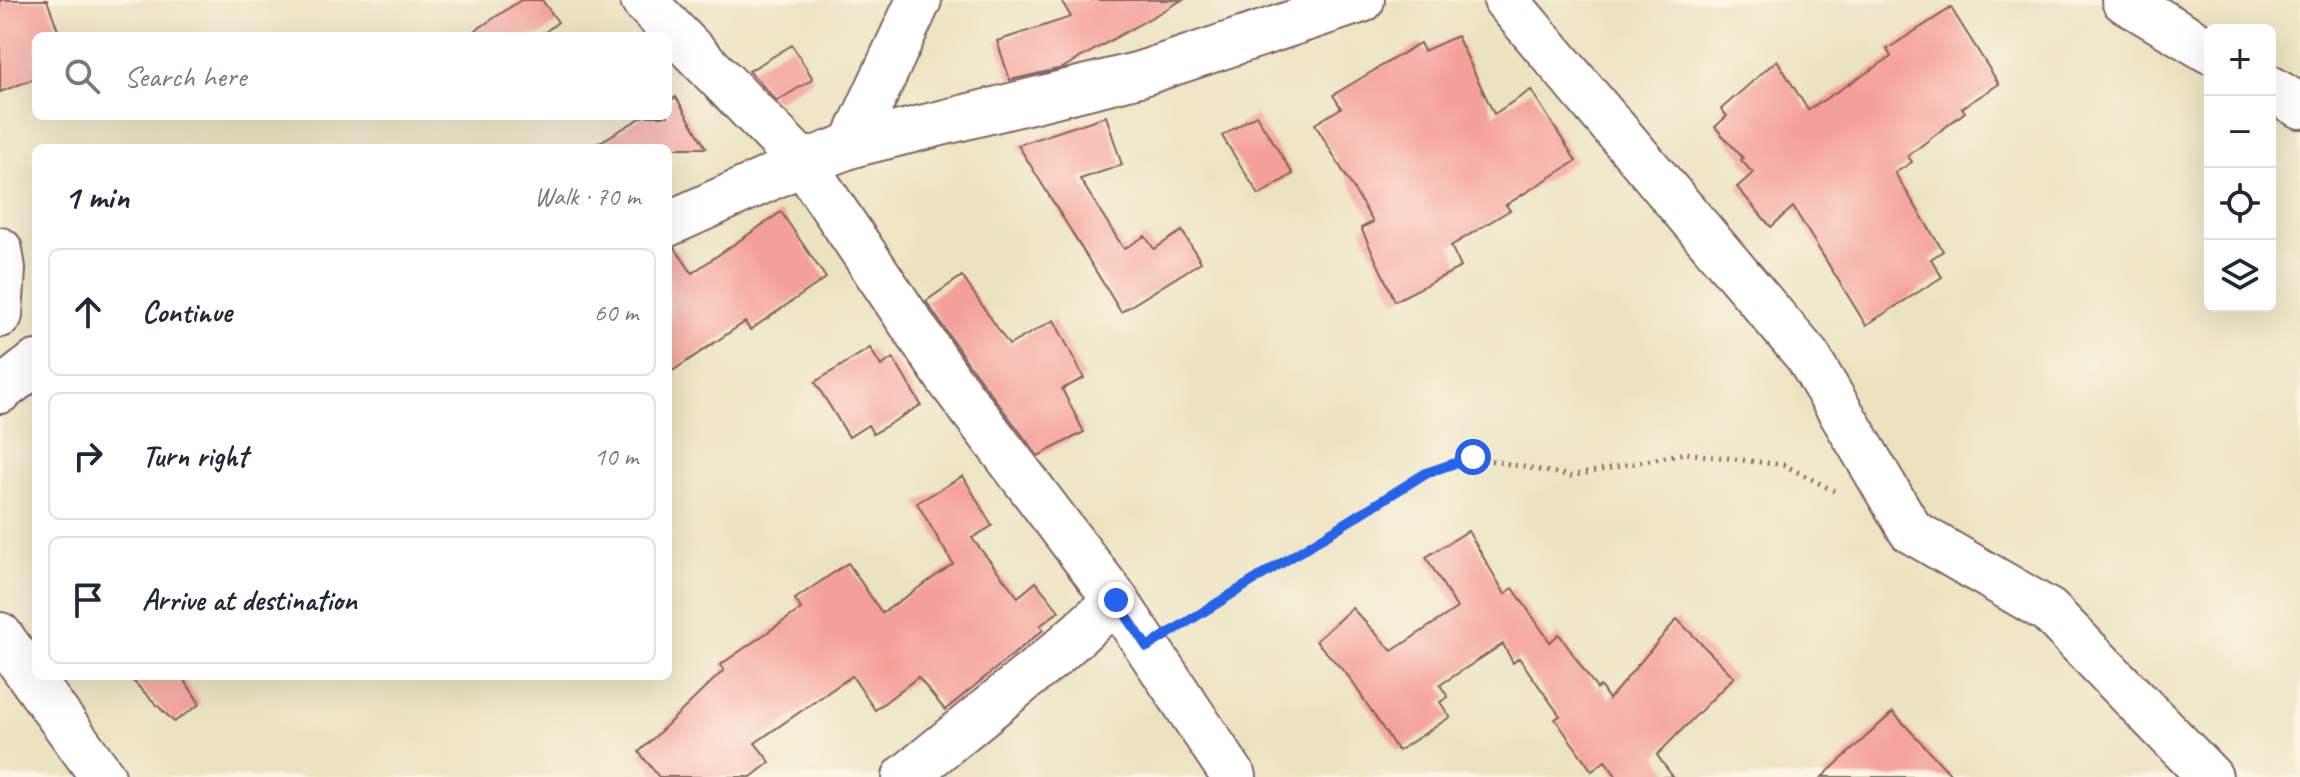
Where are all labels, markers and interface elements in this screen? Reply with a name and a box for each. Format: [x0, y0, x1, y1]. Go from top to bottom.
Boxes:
map controls [2204, 24, 2276, 312]
button: + [2204, 24, 2276, 96]
search box [32, 32, 672, 120]
icon: search [60, 54, 104, 98]
text: Search here [124, 57, 246, 95]
button: − [2204, 96, 2276, 168]
button: locate [2204, 168, 2276, 240]
text: 1 min [64, 175, 129, 218]
text: Walk · 70 m [534, 180, 640, 213]
button: layers [2204, 240, 2276, 312]
icon: ahead [66, 290, 110, 334]
text: Continue [142, 293, 232, 331]
text: 60 m [594, 296, 638, 329]
icon: right [66, 434, 110, 478]
text: Turn right [142, 437, 247, 475]
route start [1455, 439, 1491, 475]
text: 10 m [594, 440, 638, 473]
icon: arrive [66, 578, 110, 622]
text: Arrive at destination [142, 581, 357, 619]
route end [1098, 582, 1134, 618]

